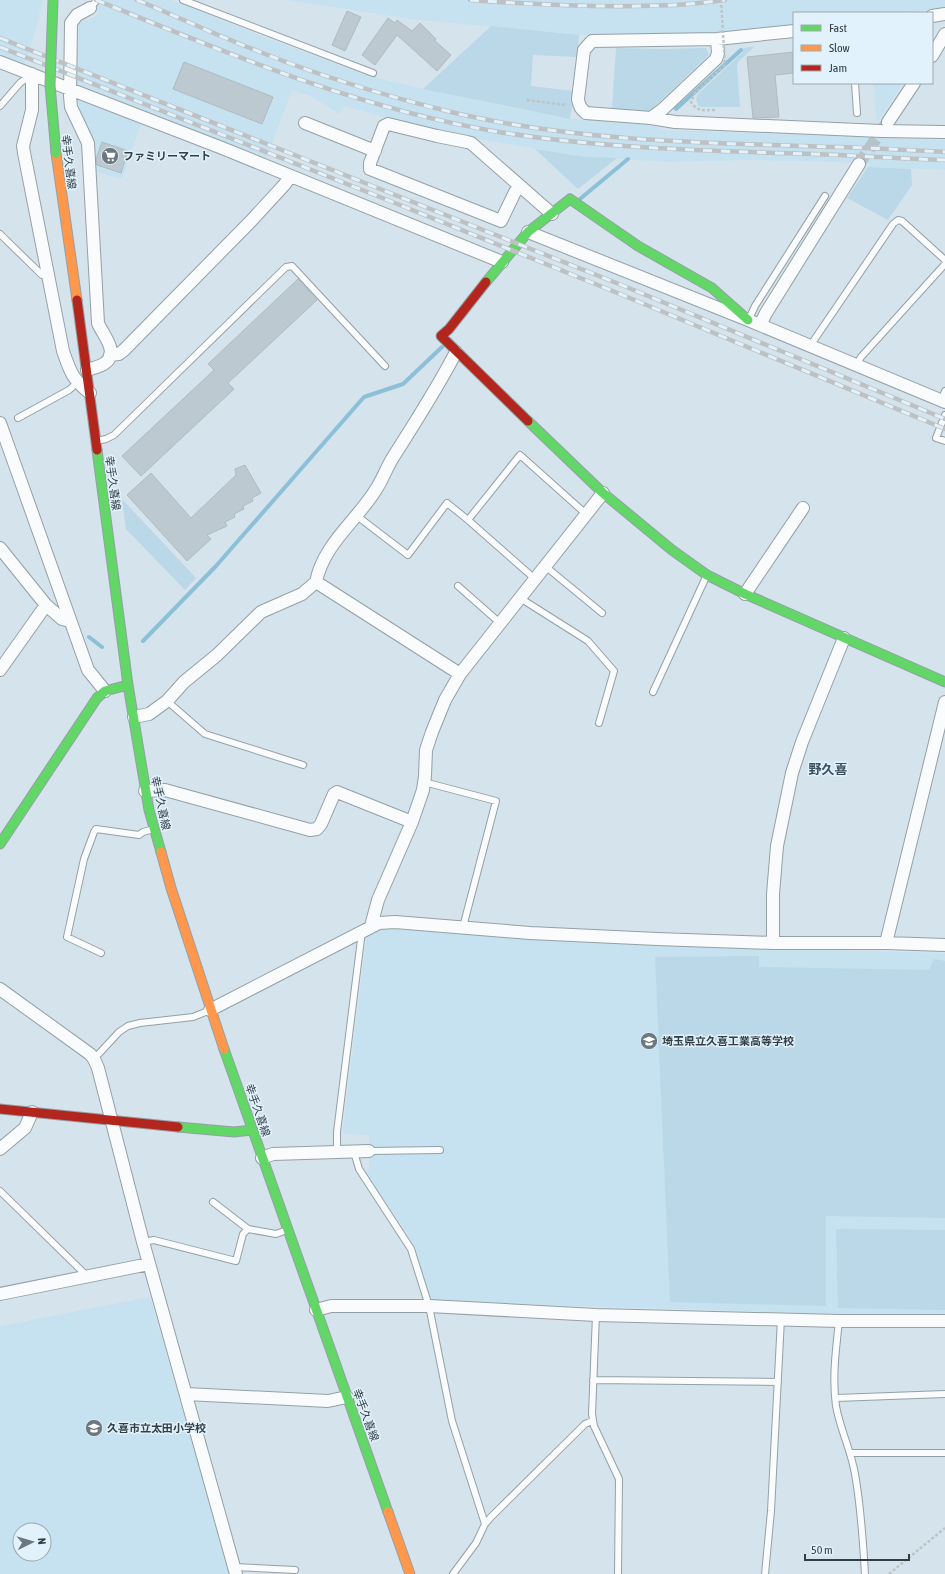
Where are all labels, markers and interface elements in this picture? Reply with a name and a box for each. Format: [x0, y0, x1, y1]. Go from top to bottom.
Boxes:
legend [793, 12, 933, 84]
text: Fast [829, 21, 847, 35]
text: Slow [829, 41, 850, 55]
text: Jam [829, 61, 847, 75]
street label: 幸手久喜線 [60, 134, 78, 190]
supermarket icon: ファミリーマート [100, 146, 120, 166]
place label: ファミリーマート [123, 150, 211, 162]
street label: 幸手久喜線 [103, 455, 123, 511]
district label: 野久喜 [808, 762, 848, 777]
street label: 幸手久喜線 [149, 775, 173, 831]
school or university icon: 埼玉県立久喜工業高等学校 [639, 1031, 659, 1051]
place label: 埼玉県立久喜工業高等学校 [662, 1035, 794, 1047]
street label: 幸手久喜線 [243, 1082, 273, 1138]
street label: 幸手久喜線 [351, 1387, 381, 1443]
school or university icon: 久喜市立太田小学校 [84, 1418, 104, 1438]
place label: 久喜市立太田小学校 [107, 1422, 206, 1434]
north arrow [12, 1522, 52, 1562]
scale bar [805, 1536, 909, 1562]
text: N [36, 1537, 48, 1545]
text: 50 m [811, 1543, 833, 1557]

